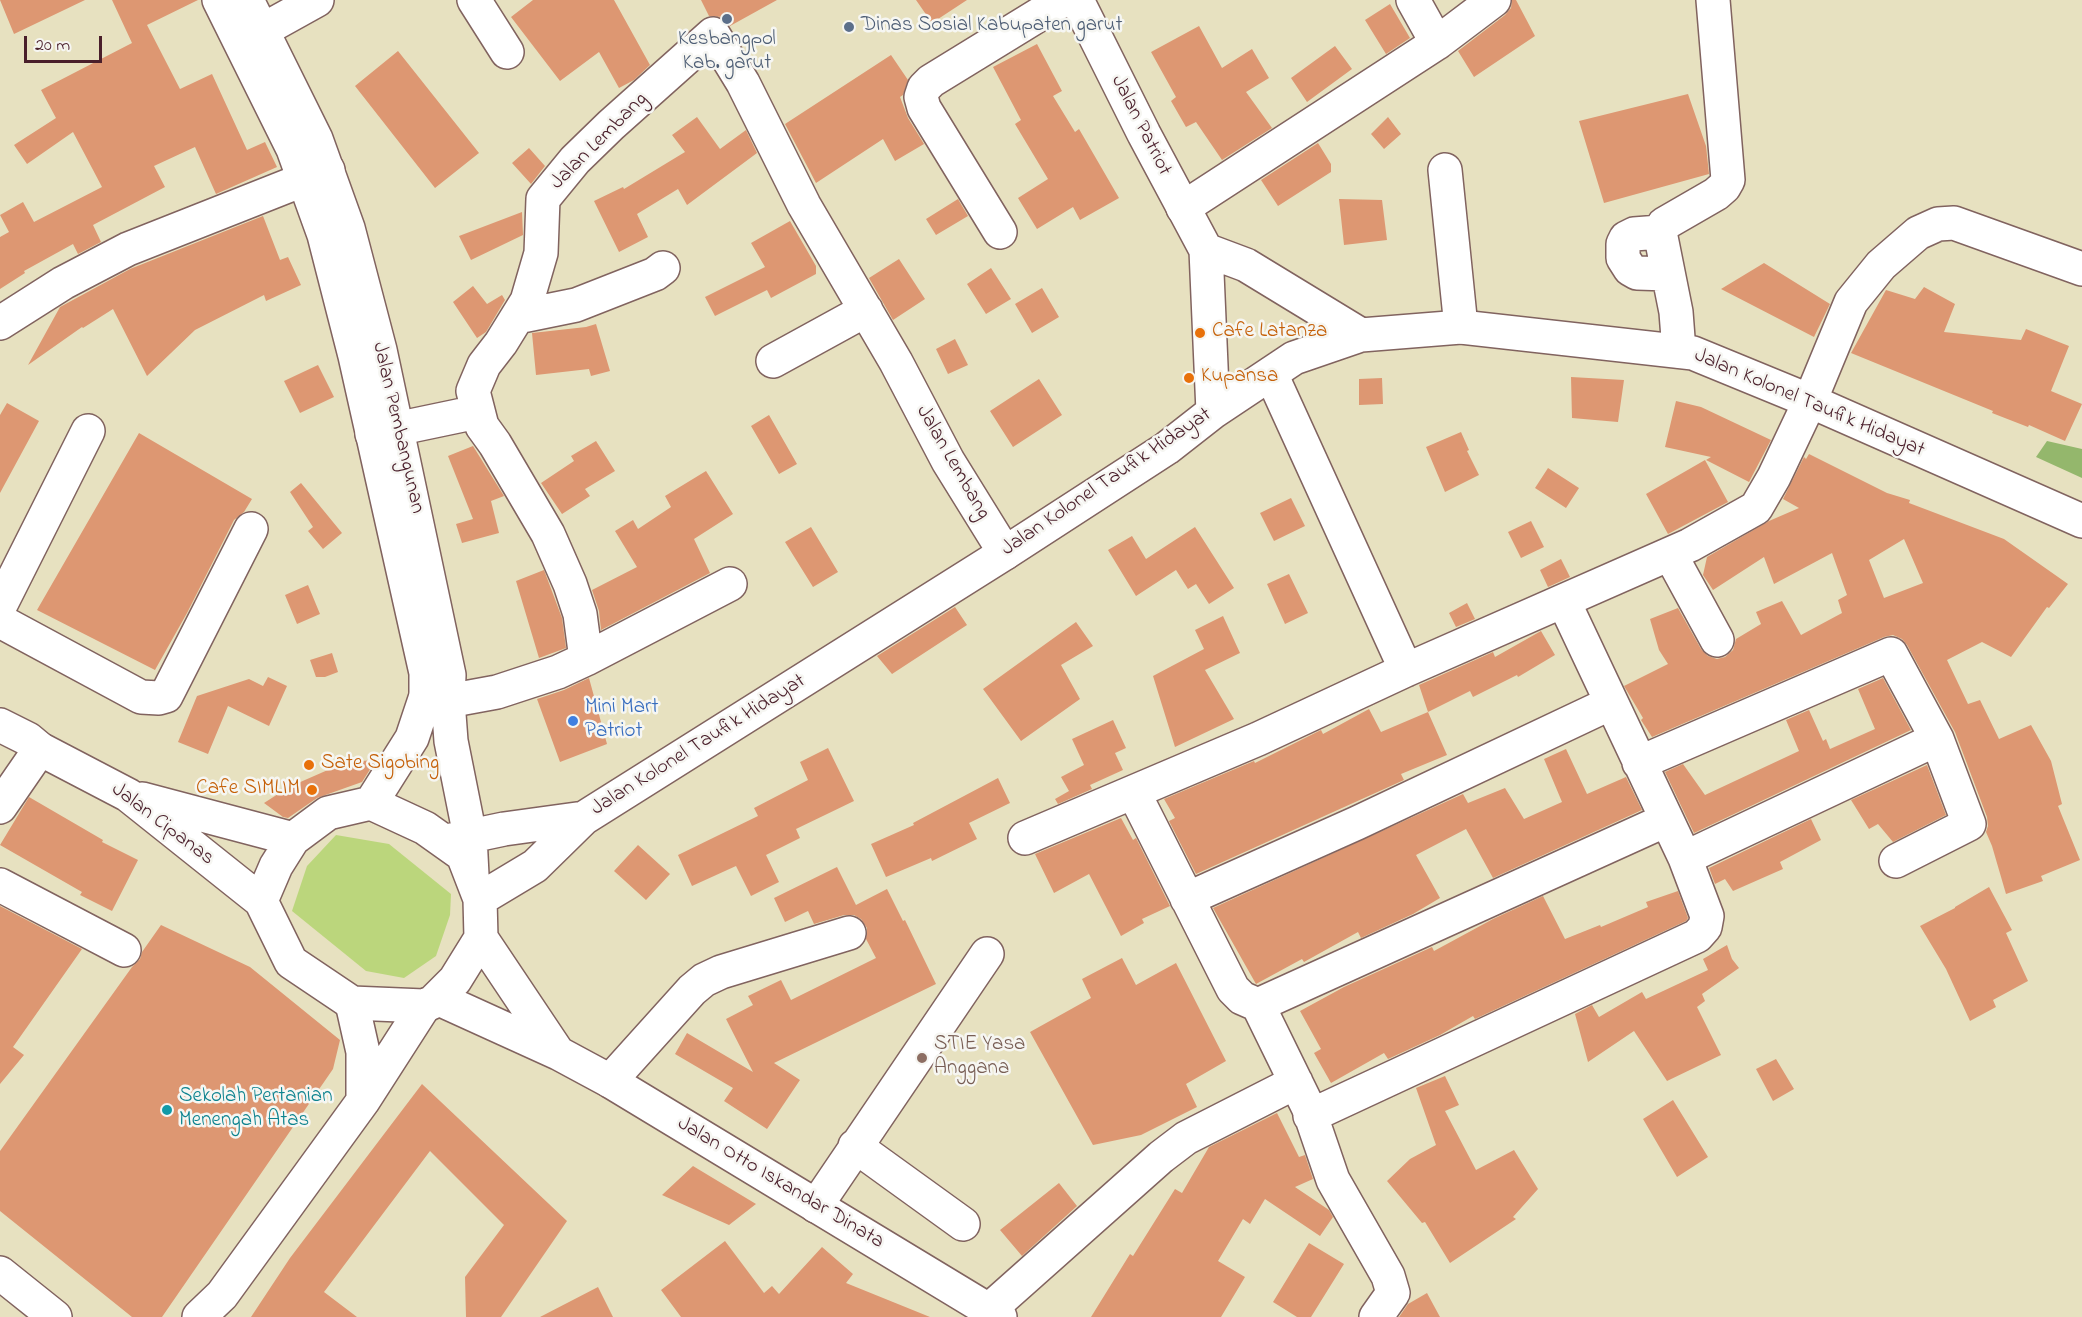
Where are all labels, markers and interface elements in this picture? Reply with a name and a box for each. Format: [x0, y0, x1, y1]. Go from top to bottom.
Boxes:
marker: Kesbangpol Kab. garut [720, 12, 734, 26]
place label: Dinas Sosial Kabupaten garut [861, 14, 1123, 40]
marker: Dinas Sosial Kabupaten garut [842, 20, 856, 34]
scale bar [27, 24, 105, 62]
place label: Kesbangpol Kab. garut [678, 28, 776, 78]
text: 20 m [35, 33, 70, 59]
street label: Jalan Patriot [1104, 71, 1176, 181]
street label: Jalan Lembang [546, 88, 654, 196]
place label: Cafe Latanza [1212, 320, 1327, 346]
marker: Cafe Latanza [1193, 326, 1207, 340]
street label: Jalan Pembangunan [365, 340, 429, 516]
street label: Jalan Kolonel Taufik Hidayat [1690, 344, 1928, 464]
place label: Kupansa [1201, 365, 1278, 391]
marker: Kupansa [1182, 371, 1196, 385]
street label: Jalan Lembang [909, 401, 995, 525]
street label: Jalan Kolonel Taufik Hidayat [997, 403, 1217, 563]
street label: Jalan Kolonel Taufik Hidayat [587, 670, 811, 822]
place label: Mini Mart Patriot [585, 696, 659, 746]
marker: Mini Mart Patriot [566, 714, 580, 728]
place label: Sate Sigobing [321, 752, 439, 778]
marker: Sate Sigobing [302, 758, 316, 772]
place label: Cafe SIMLIM [196, 777, 300, 803]
street label: Jalan Cipanas [105, 778, 219, 872]
marker: Cafe SIMLIM [305, 783, 319, 797]
place label: STIE Yasa Anggana [934, 1033, 1025, 1083]
marker: STIE Yasa Anggana [915, 1051, 929, 1065]
place label: Sekolah Pertanian Menengah Atas [179, 1085, 333, 1135]
marker: Sekolah Pertanian Menengah Atas [160, 1103, 174, 1117]
street label: Jalan Otto Iskandar Dinata [672, 1112, 888, 1256]

